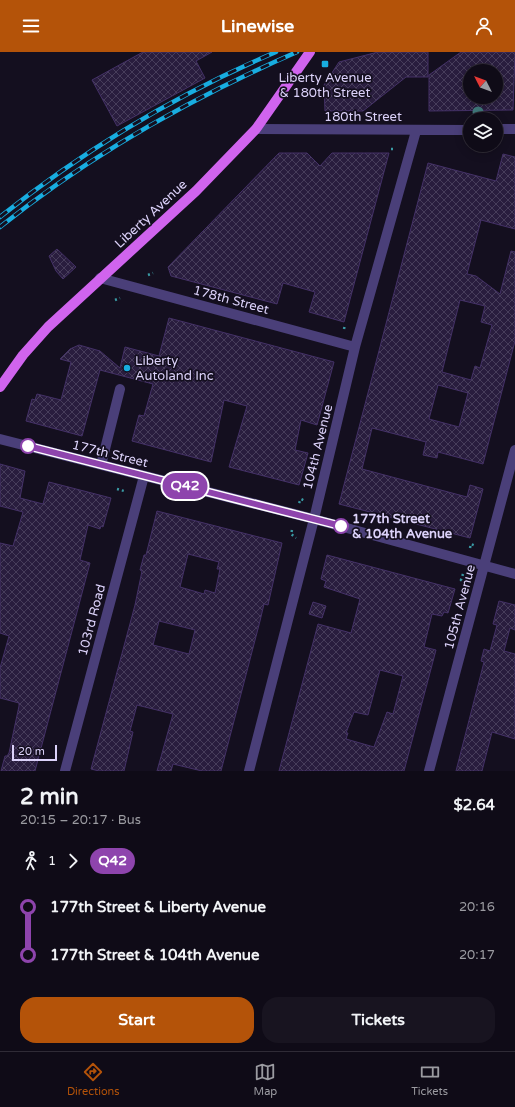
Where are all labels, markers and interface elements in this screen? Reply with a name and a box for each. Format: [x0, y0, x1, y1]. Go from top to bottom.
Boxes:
icon: menu [20, 15, 42, 37]
text: Linewise [221, 15, 294, 37]
icon: person [473, 15, 495, 37]
marker: Liberty Avenue & 180th Street [320, 59, 330, 69]
north arrow [463, 64, 503, 104]
map controls [463, 64, 503, 152]
place label: Liberty Avenue & 180th Street [278, 70, 372, 101]
street label: 180th Street [324, 109, 402, 125]
button: layers [463, 112, 503, 152]
street label: Liberty Avenue [112, 176, 190, 252]
street label: 178th Street [191, 282, 271, 318]
place label: Liberty Autoland Inc [135, 353, 214, 384]
marker: Liberty Autoland Inc [122, 363, 132, 373]
street label: 104th Avenue [300, 403, 336, 491]
street label: 177th Street [70, 437, 150, 471]
unlabelled marker [20, 438, 36, 454]
line badge: Q42 [162, 473, 208, 499]
text: Q42 [171, 477, 199, 494]
place label: 177th Street & 104th Avenue [352, 511, 453, 542]
marker: 177th Street & 104th Avenue [333, 518, 349, 534]
street label: 105th Avenue [441, 563, 479, 651]
street label: 103rd Road [75, 582, 109, 658]
scale bar [12, 743, 57, 762]
text: 20 m [18, 745, 45, 758]
text: 2 min [20, 784, 79, 810]
text: $2.64 [454, 796, 495, 814]
text: 20:15 – 20:17 · Bus [20, 812, 141, 828]
icon: walk [20, 850, 42, 872]
icon: forward [62, 850, 84, 872]
text: Q42 [98, 852, 127, 869]
text: 1 [48, 853, 56, 869]
text: 177th Street & Liberty Avenue [50, 898, 266, 916]
text: 20:16 [459, 899, 495, 915]
text: 177th Street & 104th Avenue [50, 946, 259, 964]
text: 20:17 [459, 947, 495, 963]
button: Start [20, 997, 254, 1043]
button: Tickets [262, 997, 495, 1043]
tab: Directions [67, 1061, 120, 1098]
tab: Map [254, 1061, 277, 1098]
tab: Tickets [411, 1061, 448, 1098]

